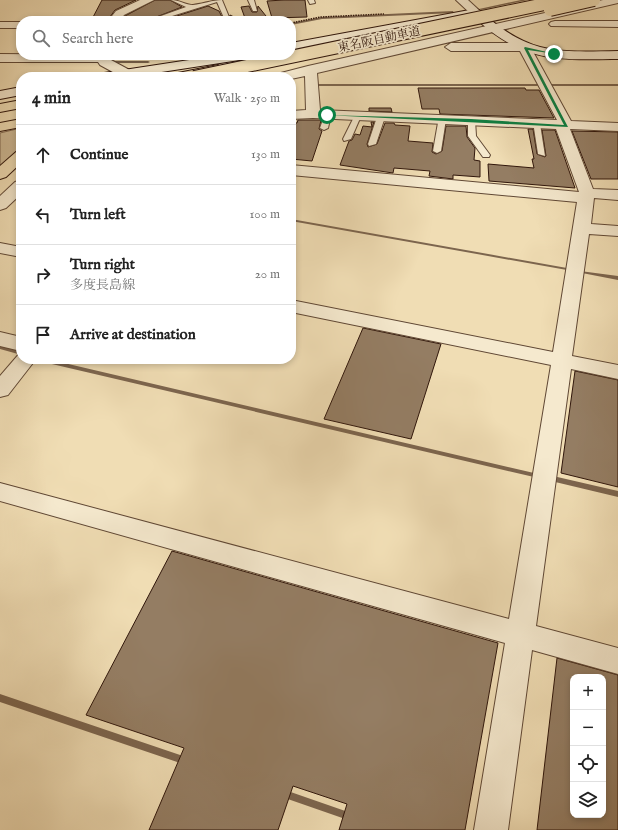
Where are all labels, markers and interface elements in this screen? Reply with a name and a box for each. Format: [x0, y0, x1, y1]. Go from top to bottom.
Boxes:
search box [16, 16, 296, 60]
street label: 東名阪自動車道 [336, 23, 422, 56]
icon: search [30, 27, 52, 49]
text: Search here [62, 29, 133, 48]
route end [545, 45, 563, 63]
text: 4 min [32, 88, 71, 109]
text: Walk · 250 m [214, 90, 280, 107]
route start [318, 106, 336, 124]
icon: ahead [32, 144, 54, 166]
text: Continue [70, 145, 128, 164]
text: 130 m [251, 146, 280, 163]
icon: left [32, 204, 54, 226]
text: Turn left [70, 205, 126, 224]
text: 100 m [250, 206, 280, 223]
text: Turn right [70, 255, 135, 274]
icon: right [32, 264, 54, 286]
text: 20 m [255, 266, 280, 283]
text: 多度長島線 [70, 277, 135, 294]
icon: arrive [32, 324, 54, 346]
text: Arrive at destination [70, 325, 196, 344]
map controls [570, 674, 606, 818]
button: + [570, 674, 606, 710]
button: − [570, 710, 606, 746]
button: locate [570, 746, 606, 782]
button: layers [570, 782, 606, 818]

